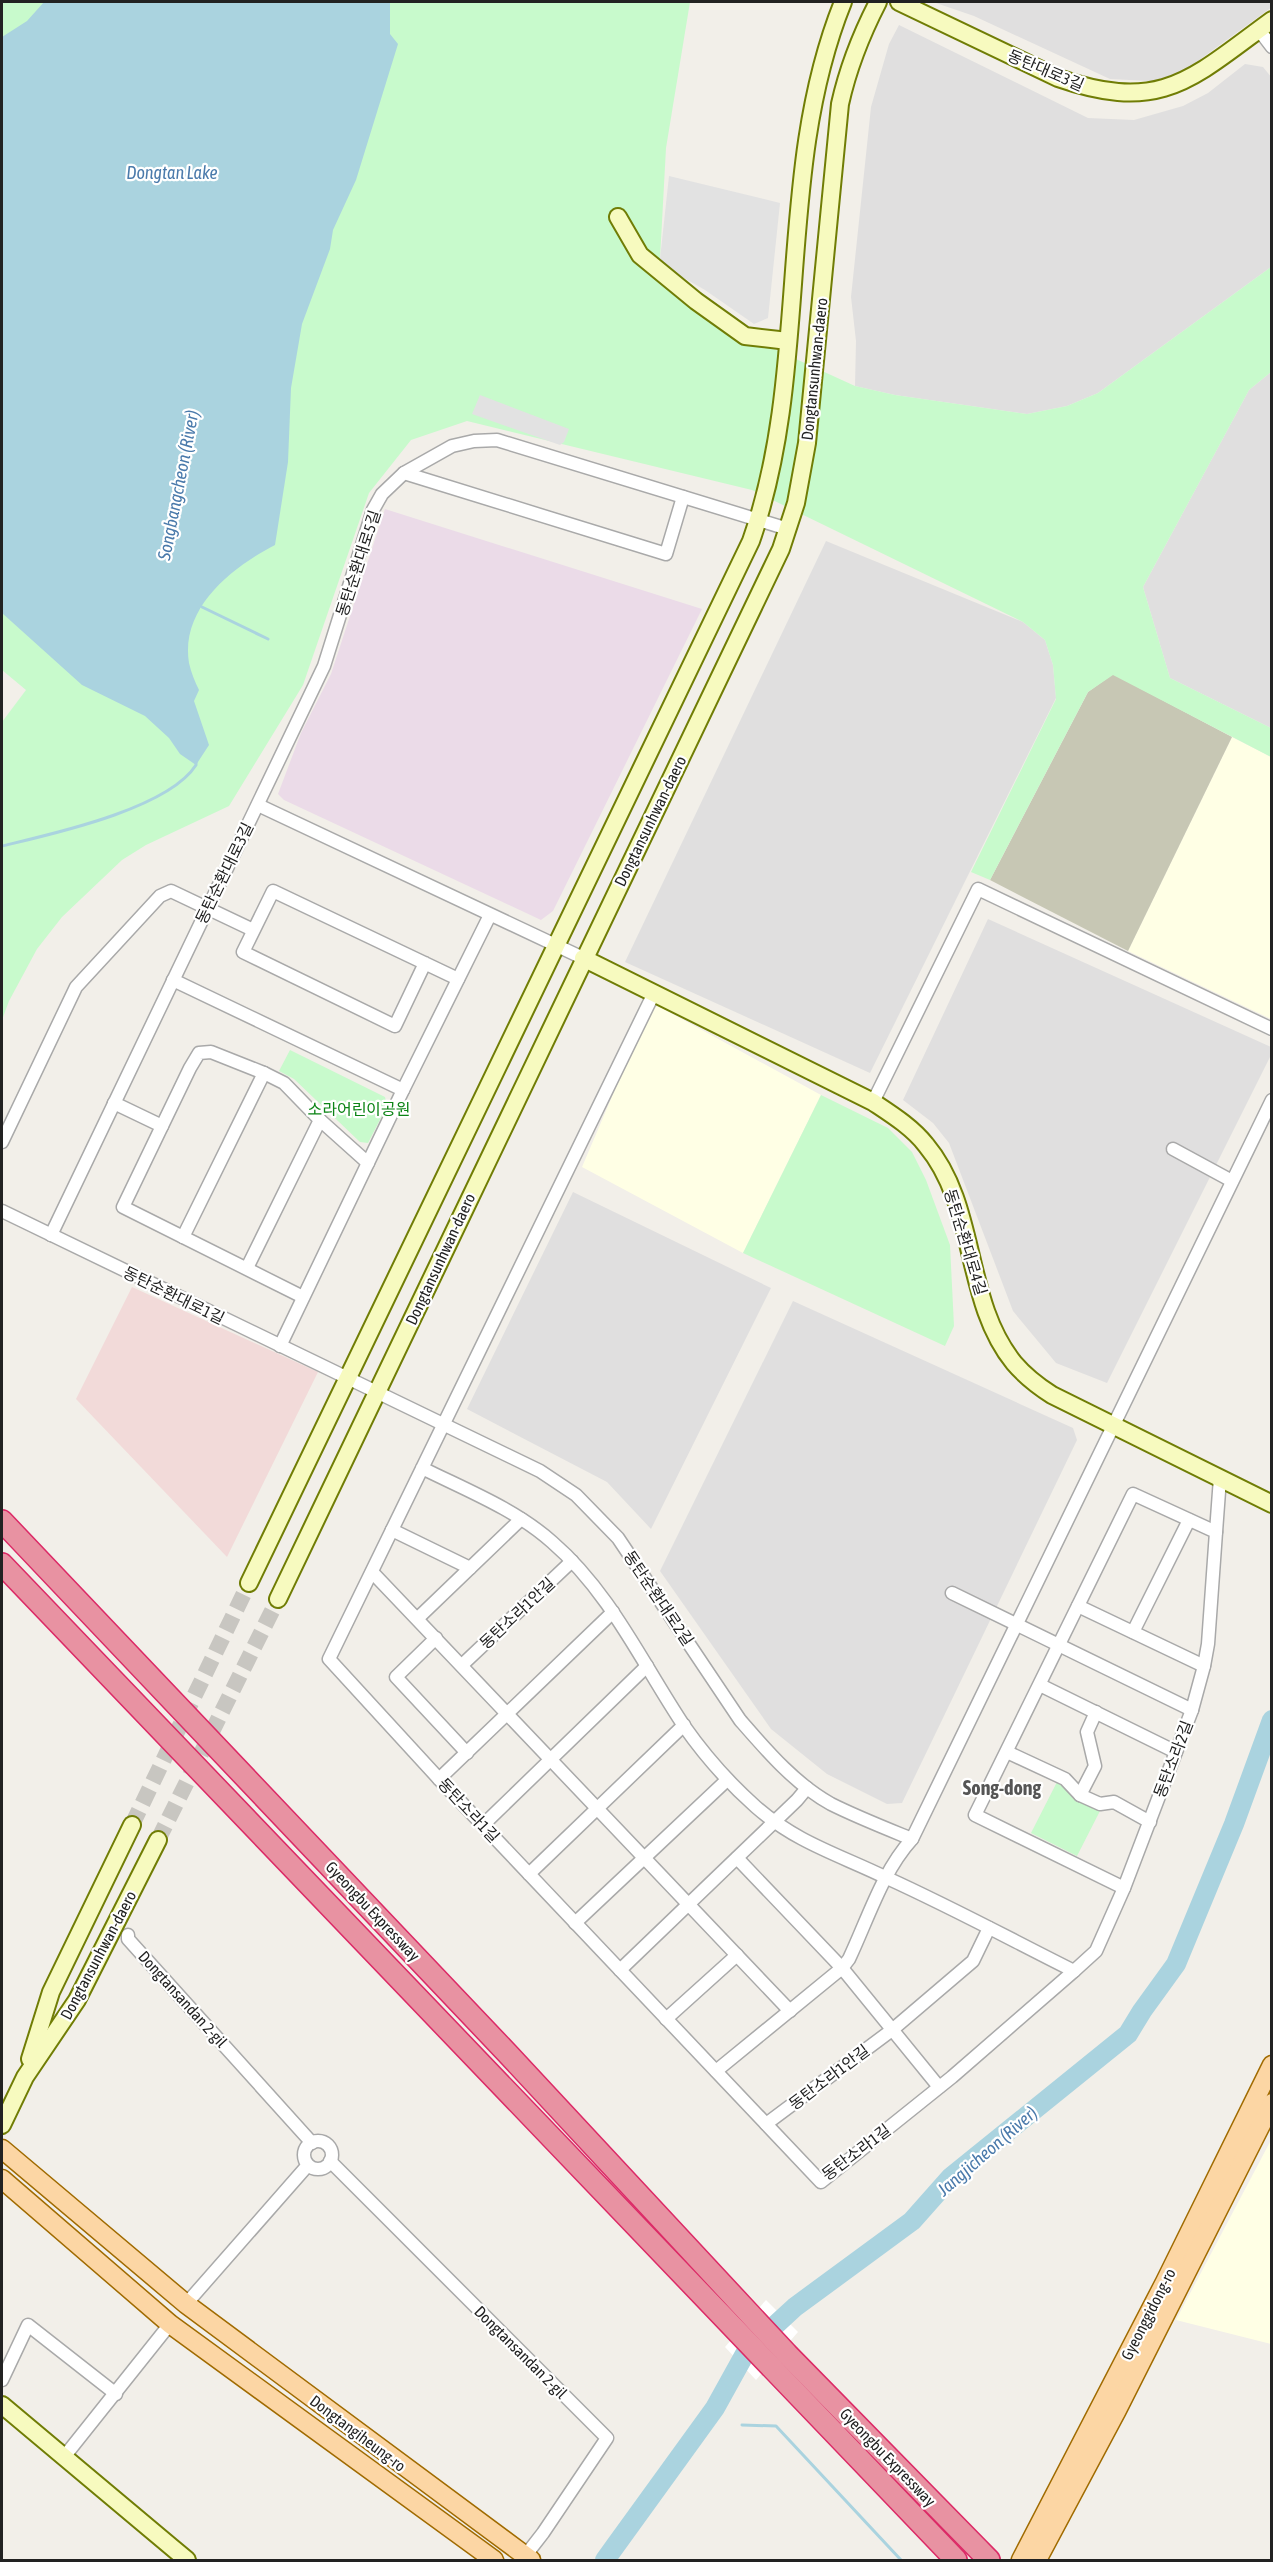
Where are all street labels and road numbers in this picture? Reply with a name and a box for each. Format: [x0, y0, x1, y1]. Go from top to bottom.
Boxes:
street label: 동탄대로3길 [1005, 46, 1087, 94]
street label: Dongtansunhwan-daero [798, 297, 831, 441]
street label: 동탄순환대로5길 [332, 508, 384, 618]
street label: Dongtansunhwan-daero [611, 753, 690, 890]
street label: 동탄순환대로3길 [192, 819, 256, 927]
street label: 동탄순환대로4길 [941, 1187, 991, 1297]
street label: Dongtansunhwan-daero [402, 1190, 479, 1328]
street label: 동탄순환대로1길 [120, 1263, 228, 1327]
street label: 동탄순환대로2길 [621, 1547, 697, 1649]
street label: 동탄소라1안길 [476, 1574, 558, 1652]
street label: 동탄소라2길 [1150, 1718, 1196, 1800]
street label: 동탄소라1길 [435, 1774, 503, 1846]
street label: Gyeongbu Expressway [322, 1858, 424, 1965]
street label: Dongtansunhwan-daero [56, 1888, 140, 2023]
street label: Dongtansandan 2-gil [134, 1947, 231, 2052]
street label: 동탄소라1안길 [785, 2041, 873, 2113]
street label: 동탄소라1길 [818, 2120, 894, 2184]
street label: Gyeonggidong-ro [1117, 2265, 1180, 2363]
street label: Dongtansandan 2-gil [470, 2302, 571, 2403]
street label: Dongtangiheung-ro [306, 2391, 409, 2476]
street label: Gyeongbu Expressway [836, 2404, 940, 2511]

